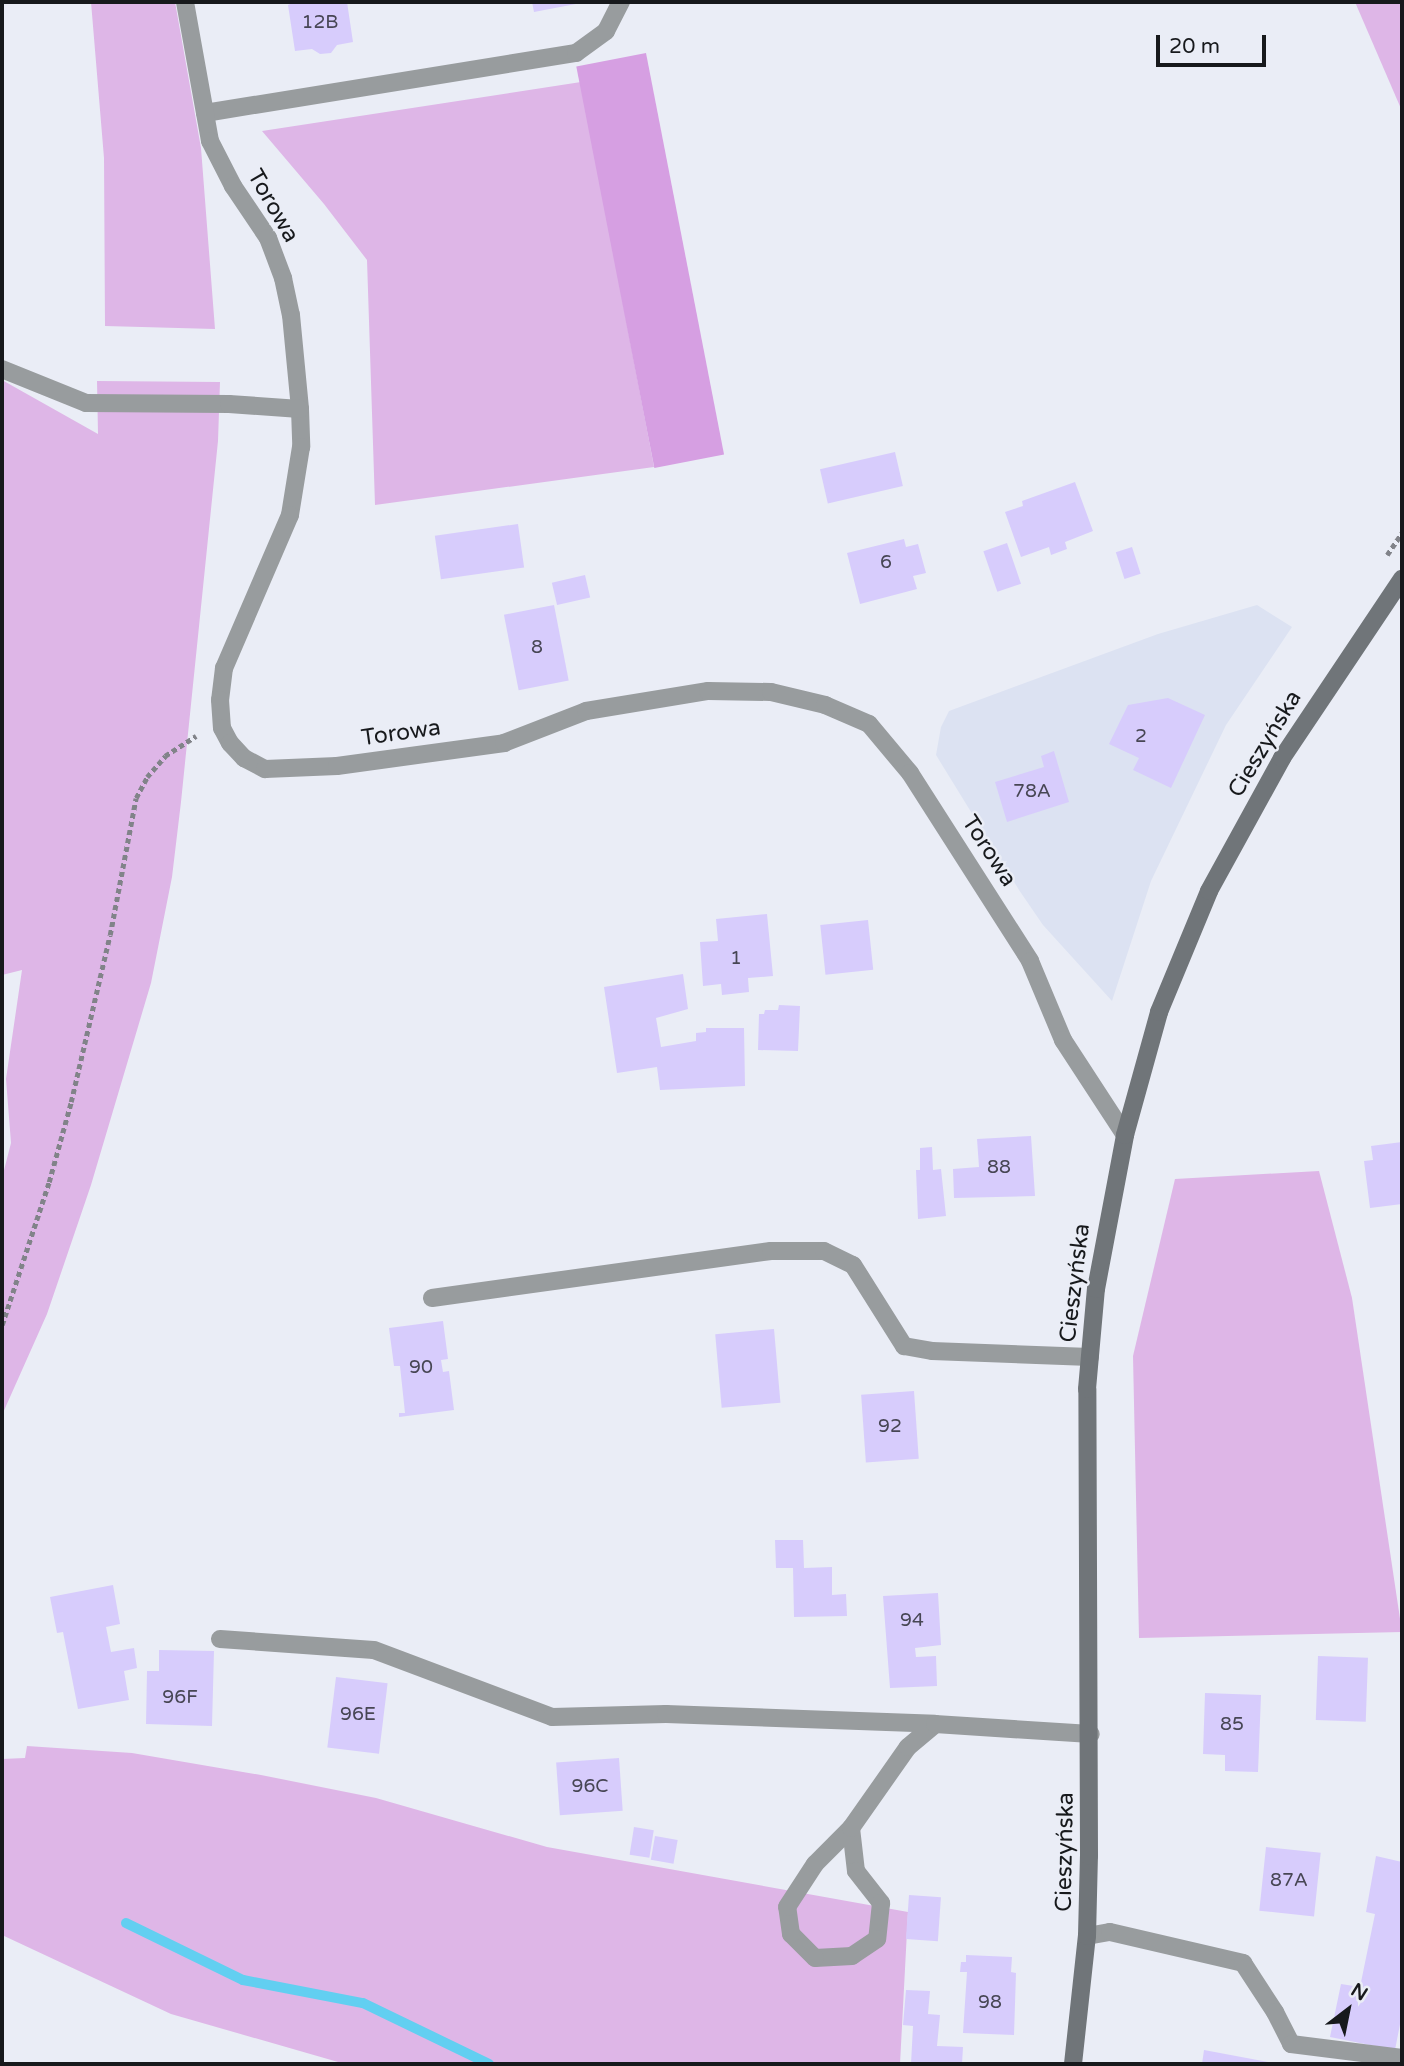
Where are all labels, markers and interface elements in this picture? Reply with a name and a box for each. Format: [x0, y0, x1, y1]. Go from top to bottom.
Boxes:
house number: 12B [301, 12, 339, 34]
scale bar [1159, 21, 1269, 65]
text: 20 m [1169, 34, 1220, 59]
street label: Torowa [241, 165, 305, 247]
house number: 6 [880, 552, 892, 574]
house number: 8 [531, 637, 543, 659]
street label: Cieszyńska [1222, 686, 1308, 802]
street label: Torowa [360, 714, 442, 752]
house number: 2 [1135, 726, 1147, 748]
house number: 78A [1013, 781, 1051, 803]
street label: Torowa [956, 810, 1022, 892]
house number: 1 [730, 948, 742, 970]
house number: 88 [987, 1157, 1011, 1179]
street label: Cieszyńska [1054, 1222, 1096, 1344]
house number: 90 [409, 1357, 433, 1379]
house number: 92 [878, 1416, 902, 1438]
house number: 94 [900, 1610, 924, 1632]
house number: 96F [162, 1687, 198, 1709]
house number: 96E [340, 1704, 376, 1726]
house number: 85 [1220, 1714, 1244, 1736]
house number: 96C [571, 1776, 609, 1798]
street label: Cieszyńska [1050, 1792, 1080, 1912]
house number: 87A [1270, 1870, 1308, 1892]
north arrow [1313, 1975, 1383, 2045]
text: N [1347, 1979, 1371, 2006]
house number: 98 [978, 1992, 1002, 2014]

